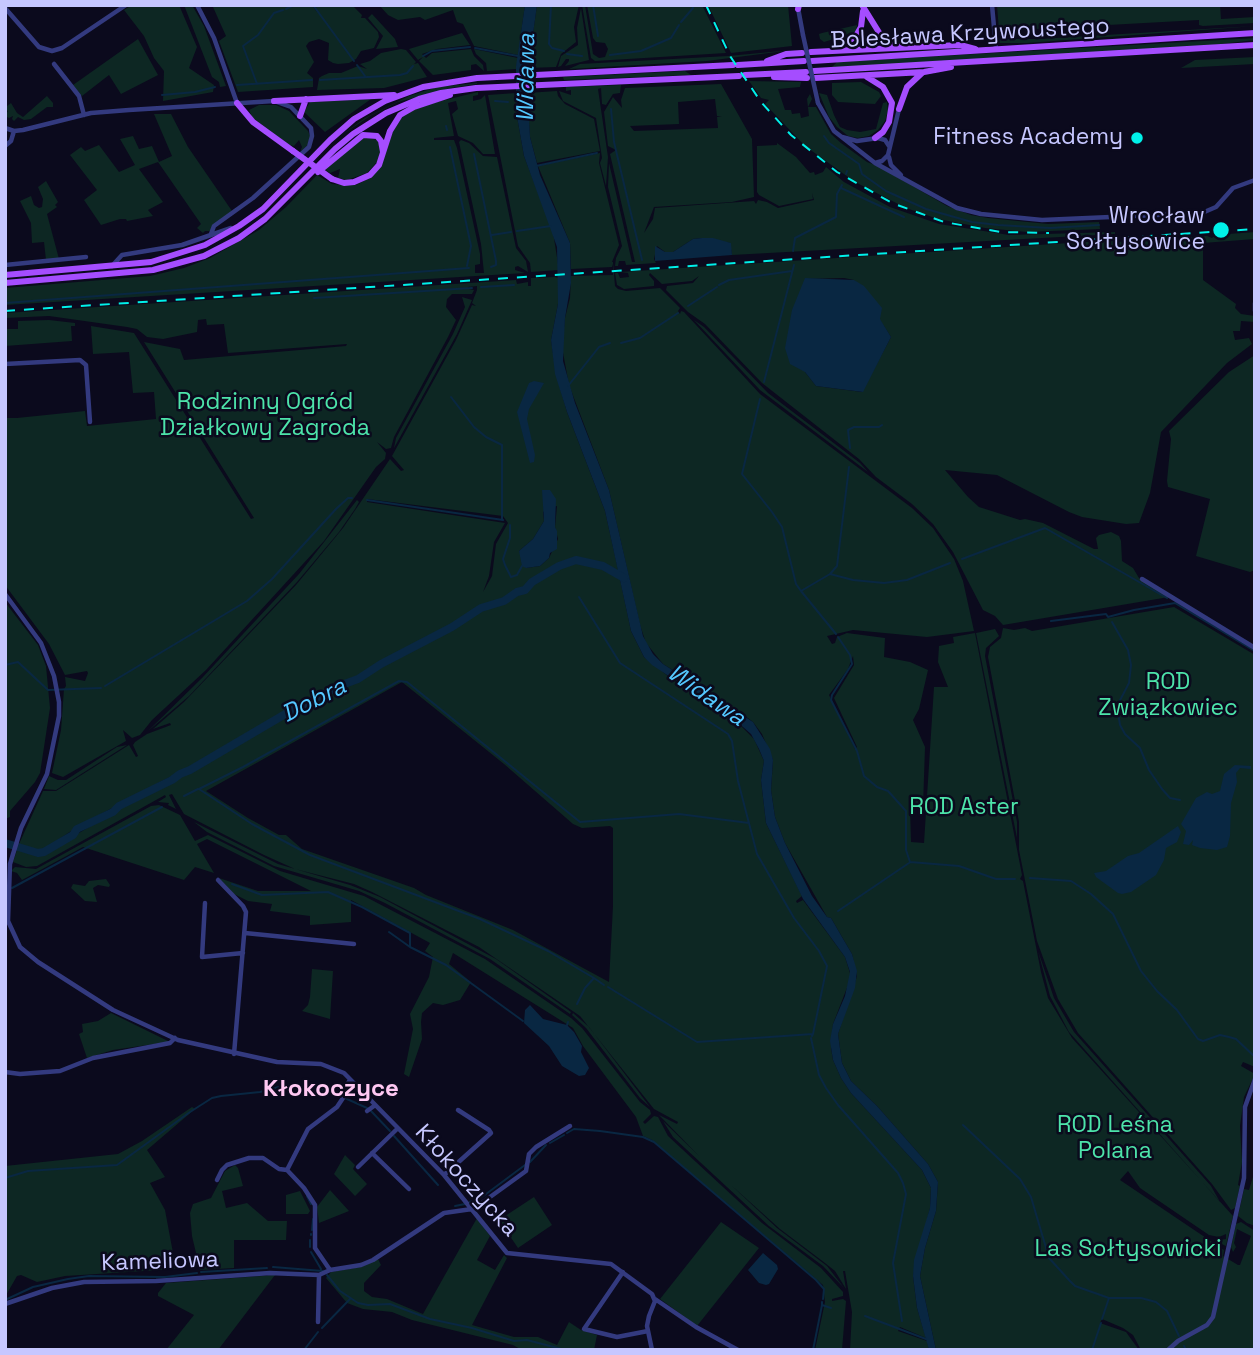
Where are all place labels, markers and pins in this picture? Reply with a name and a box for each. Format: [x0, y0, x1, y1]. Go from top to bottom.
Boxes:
place label: Fitness Academy [933, 124, 1123, 152]
marker: Fitness Academy [1129, 130, 1145, 146]
place label: Wrocław Sołtysowice [1066, 203, 1205, 257]
marker: Wrocław Sołtysowice [1211, 220, 1231, 240]

